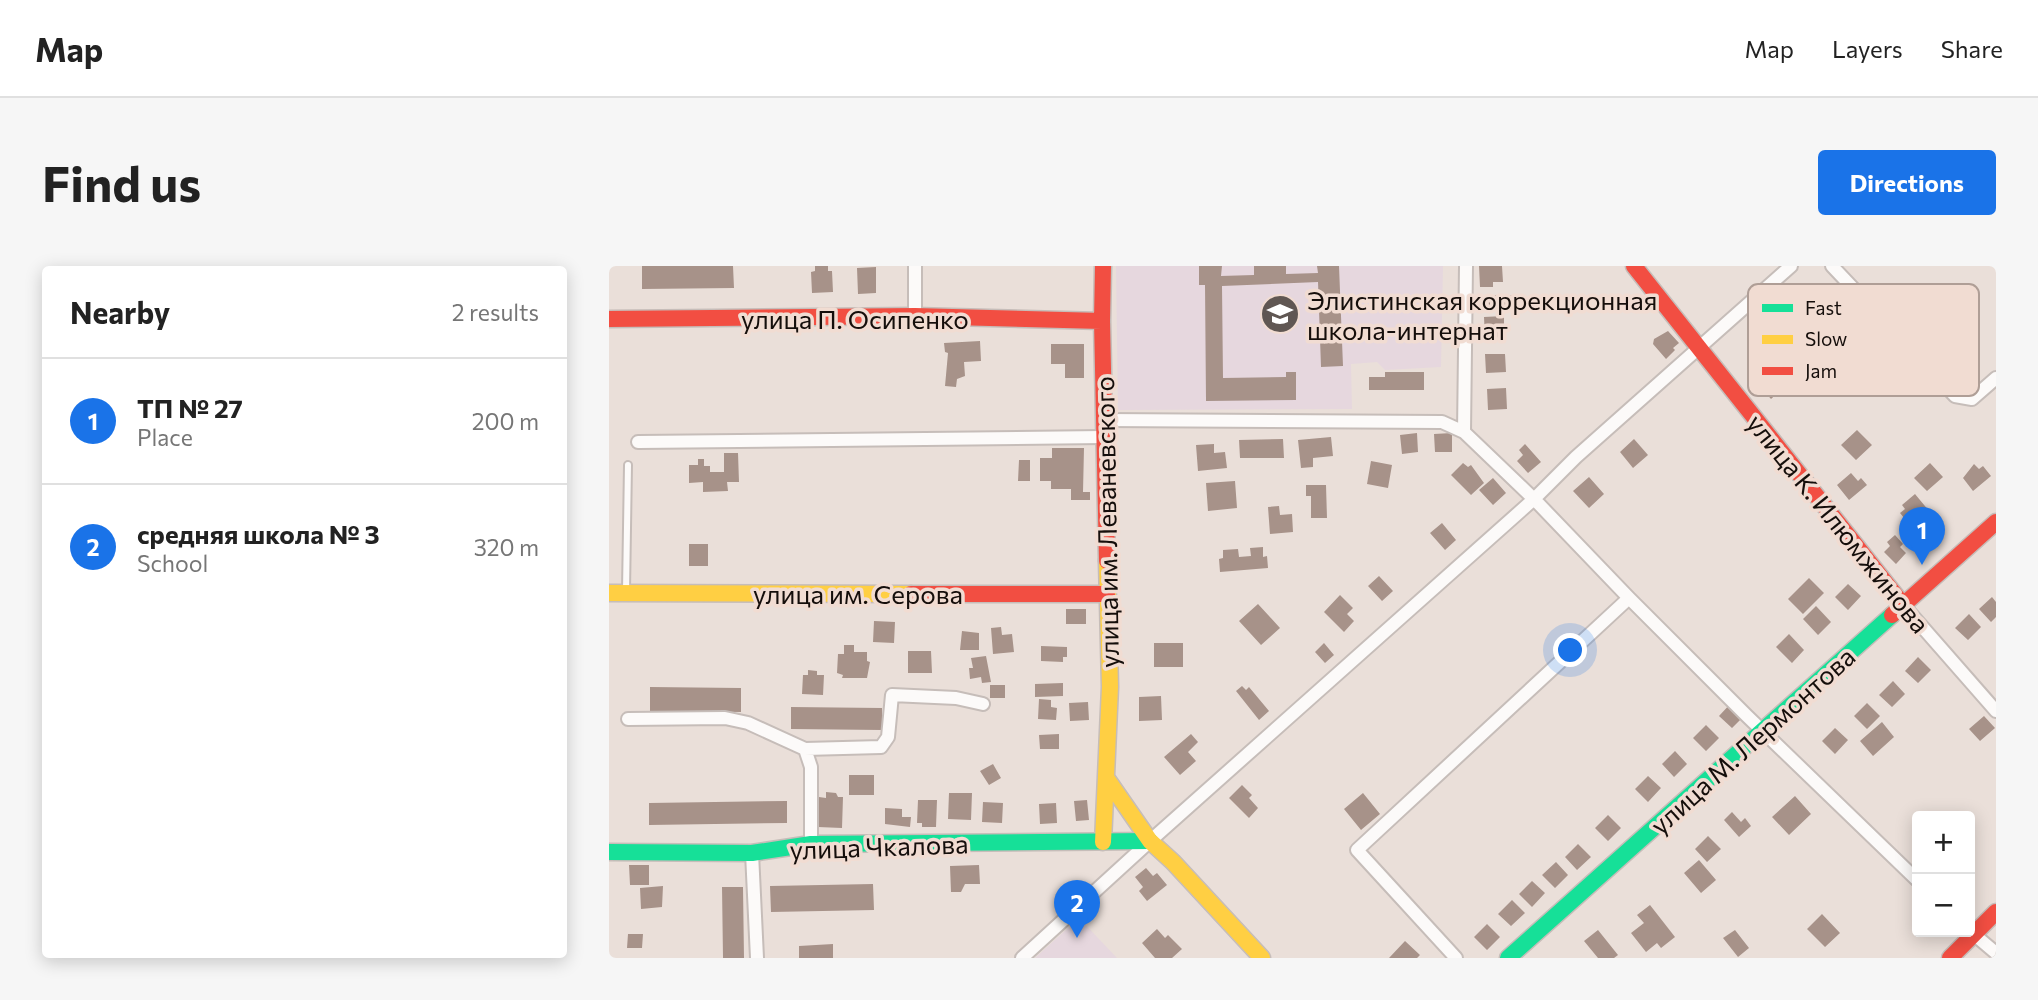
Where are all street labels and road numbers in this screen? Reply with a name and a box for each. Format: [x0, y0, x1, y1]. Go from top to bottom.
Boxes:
street label: улица П. Осипенко [741, 303, 969, 334]
street label: улица им. Леваневского [1088, 376, 1124, 668]
street label: улица К. Илюмжинова [1741, 407, 1937, 639]
street label: улица им. Серова [753, 578, 963, 609]
street label: улица М. Лермонтова [1643, 640, 1861, 840]
street label: улица Чкалова [789, 827, 969, 865]

